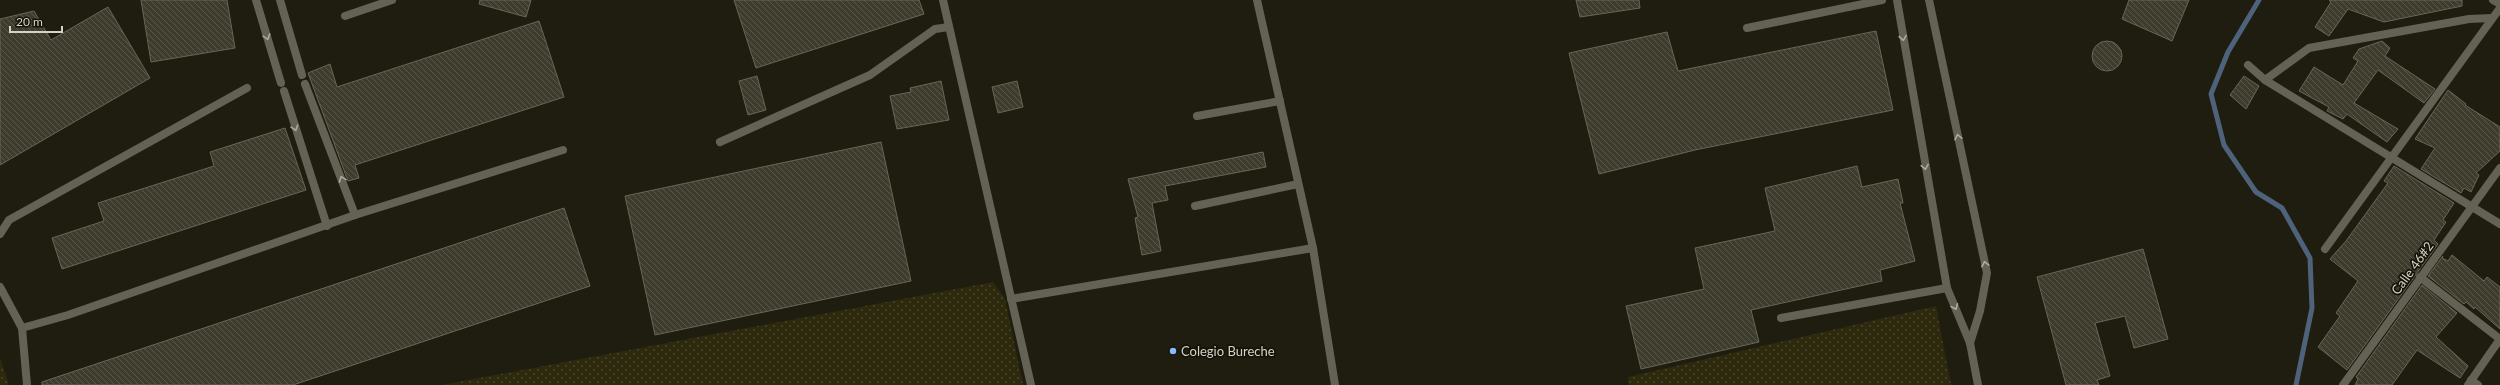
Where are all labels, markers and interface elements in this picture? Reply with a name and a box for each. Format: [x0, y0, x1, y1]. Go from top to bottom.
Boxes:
scale bar [10, 8, 62, 34]
text: 20 m [16, 14, 43, 29]
one-way arrow [262, 34, 271, 41]
one-way arrow [1898, 35, 1907, 42]
one-way arrow [291, 124, 299, 131]
one-way arrow [1955, 133, 1963, 140]
one-way arrow [1921, 163, 1929, 170]
one-way arrow [338, 175, 346, 182]
street label: Calle 46#2 [2387, 238, 2437, 298]
one-way arrow [1981, 261, 1989, 267]
one-way arrow [1950, 303, 1958, 310]
place label: Colegio Bureche [1181, 343, 1275, 359]
marker: Colegio Bureche [1168, 346, 1178, 356]

